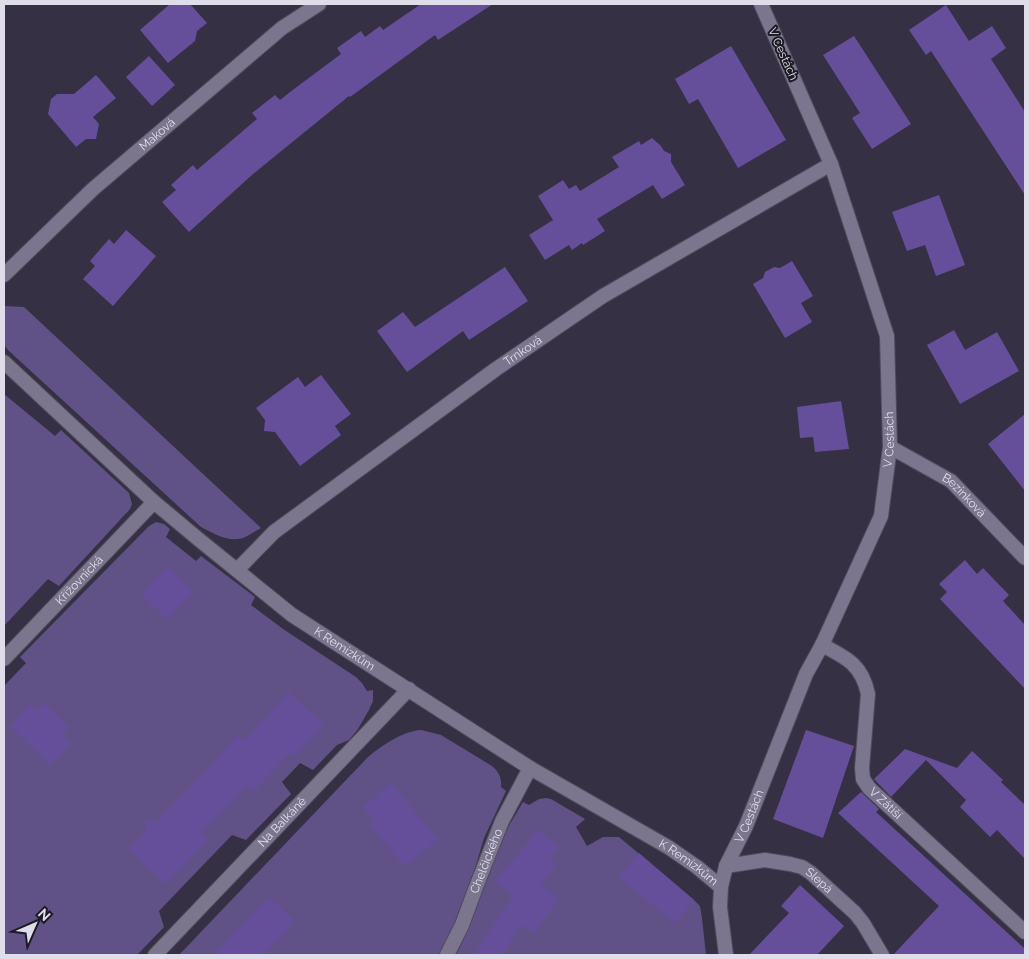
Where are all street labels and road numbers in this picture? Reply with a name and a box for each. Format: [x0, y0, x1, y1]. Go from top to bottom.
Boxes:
street label: V Cestách [765, 26, 801, 82]
street label: Maková [136, 115, 178, 154]
street label: Trnková [501, 333, 545, 369]
street label: V Cestách [880, 411, 897, 468]
street label: Bezinková [940, 471, 989, 520]
street label: Křížovnická [53, 553, 106, 608]
street label: K Remízkům [312, 624, 378, 673]
street label: V Zátiší [866, 785, 905, 822]
street label: V Cestách [732, 788, 767, 845]
street label: Na Balkáně [255, 794, 309, 850]
street label: Chelčického [467, 827, 505, 895]
street label: K Remízkům [657, 836, 721, 888]
street label: Slepá [803, 865, 836, 896]

